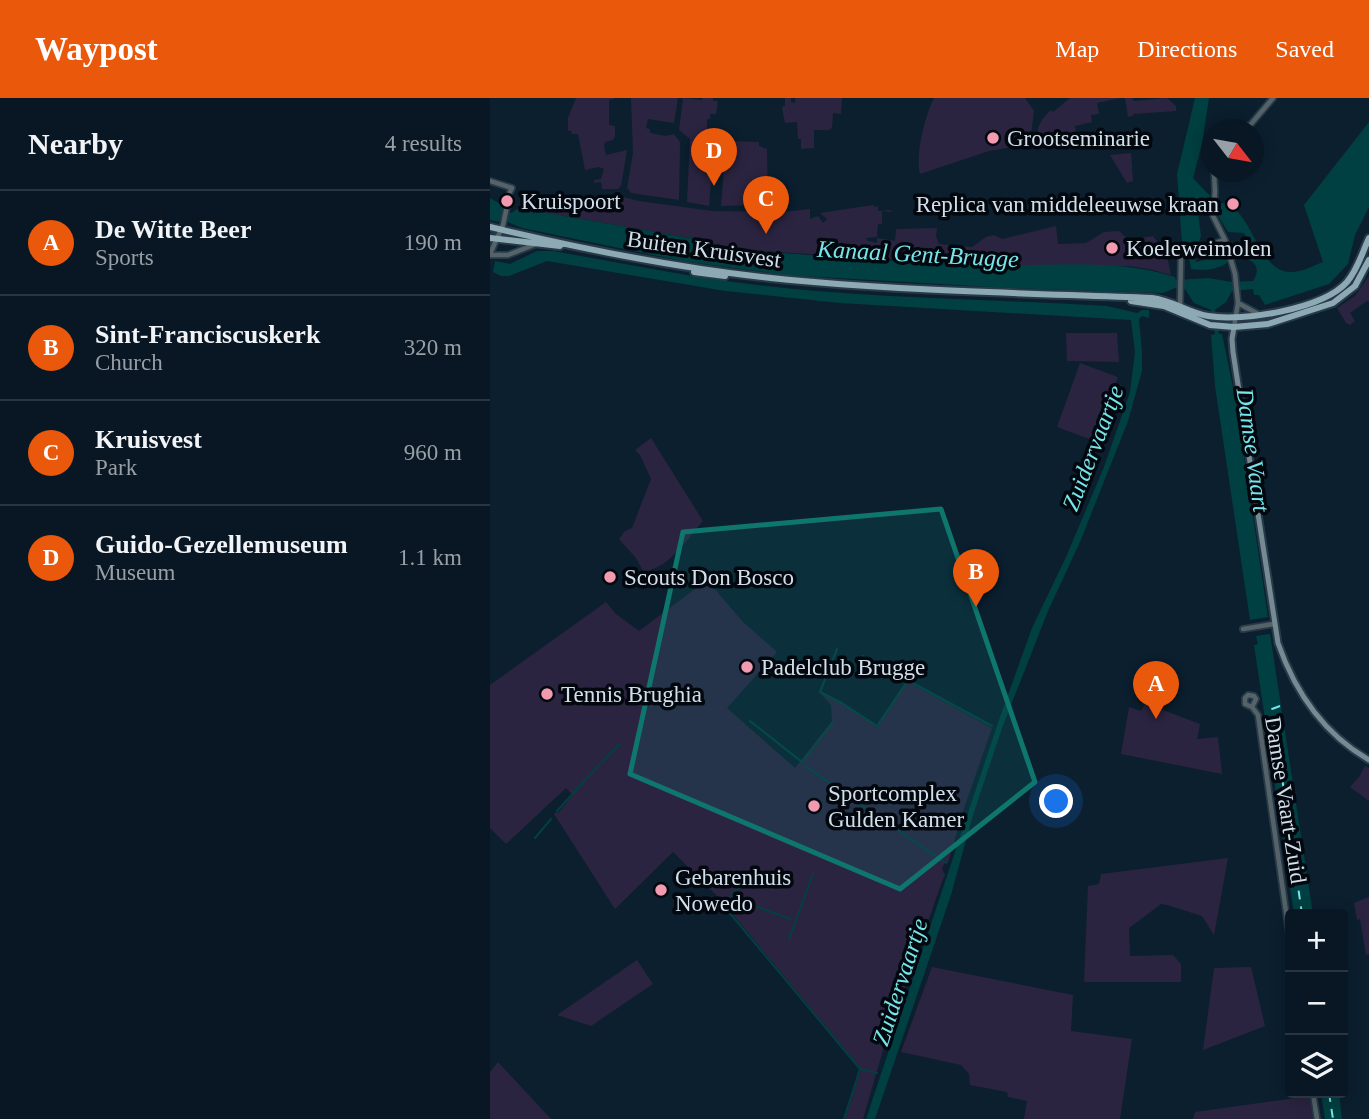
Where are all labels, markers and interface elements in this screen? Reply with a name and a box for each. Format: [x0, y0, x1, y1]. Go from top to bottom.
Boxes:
text: Waypost [35, 31, 158, 67]
text: Map [1055, 36, 1099, 62]
text: Directions [1137, 36, 1237, 62]
text: Saved [1275, 36, 1334, 62]
north arrow [1201, 119, 1264, 182]
place label: Grootseminarie [1007, 126, 1150, 151]
text: Nearby [28, 127, 123, 160]
pin: D [691, 128, 737, 186]
marker: Grootseminarie [985, 130, 1001, 146]
text: 4 results [385, 131, 462, 156]
pin: C [743, 176, 789, 234]
place label: Kruispoort [521, 189, 621, 214]
place label: Replica van middeleeuwse kraan [916, 192, 1219, 217]
marker: Kruispoort [499, 193, 515, 209]
marker: Replica van middeleeuwse kraan [1225, 196, 1241, 212]
text: De Witte Beer [95, 215, 251, 244]
street label: Buiten Kruisvest [625, 226, 783, 273]
text: A [43, 230, 59, 255]
text: 190 m [404, 230, 462, 255]
water label: Kanaal Gent-Brugge [815, 236, 1020, 272]
place label: Koeleweimolen [1126, 236, 1272, 261]
marker: Koeleweimolen [1104, 240, 1120, 256]
text: Sports [95, 245, 154, 270]
text: Sint-Franciscuskerk [95, 320, 320, 349]
text: B [43, 335, 59, 360]
text: 320 m [404, 335, 462, 360]
text: Church [95, 350, 163, 375]
water label: Zuidervaartje [1057, 381, 1129, 514]
water label: Damse Vaart [1231, 385, 1275, 515]
text: Kruisvest [95, 425, 202, 454]
text: C [43, 440, 59, 465]
text: 960 m [404, 440, 462, 465]
text: Park [95, 455, 137, 480]
text: Guido-Gezellemuseum [95, 530, 348, 559]
text: D [43, 545, 59, 570]
text: 1.1 km [398, 545, 462, 570]
pin: B [953, 549, 999, 607]
text: Museum [95, 560, 176, 585]
place label: Scouts Don Bosco [624, 565, 794, 590]
marker: Scouts Don Bosco [602, 569, 618, 585]
place label: Padelclub Brugge [761, 655, 925, 680]
marker: Padelclub Brugge [739, 659, 755, 675]
pin: A [1133, 661, 1179, 719]
place label: Tennis Brughia [561, 682, 702, 707]
marker: Tennis Brughia [539, 686, 555, 702]
street label: Damse Vaart-Zuid [1260, 715, 1311, 886]
place label: Sportcomplex Gulden Kamer [828, 781, 964, 832]
your location [1039, 784, 1073, 818]
marker: Sportcomplex Gulden Kamer [806, 798, 822, 814]
place label: Gebarenhuis Nowedo [675, 865, 791, 916]
marker: Gebarenhuis Nowedo [653, 882, 669, 898]
map controls [1285, 909, 1348, 1098]
button: + [1285, 909, 1348, 972]
water label: Zuidervaartje [867, 915, 933, 1049]
button: − [1285, 972, 1348, 1035]
button: layers [1285, 1035, 1348, 1098]

